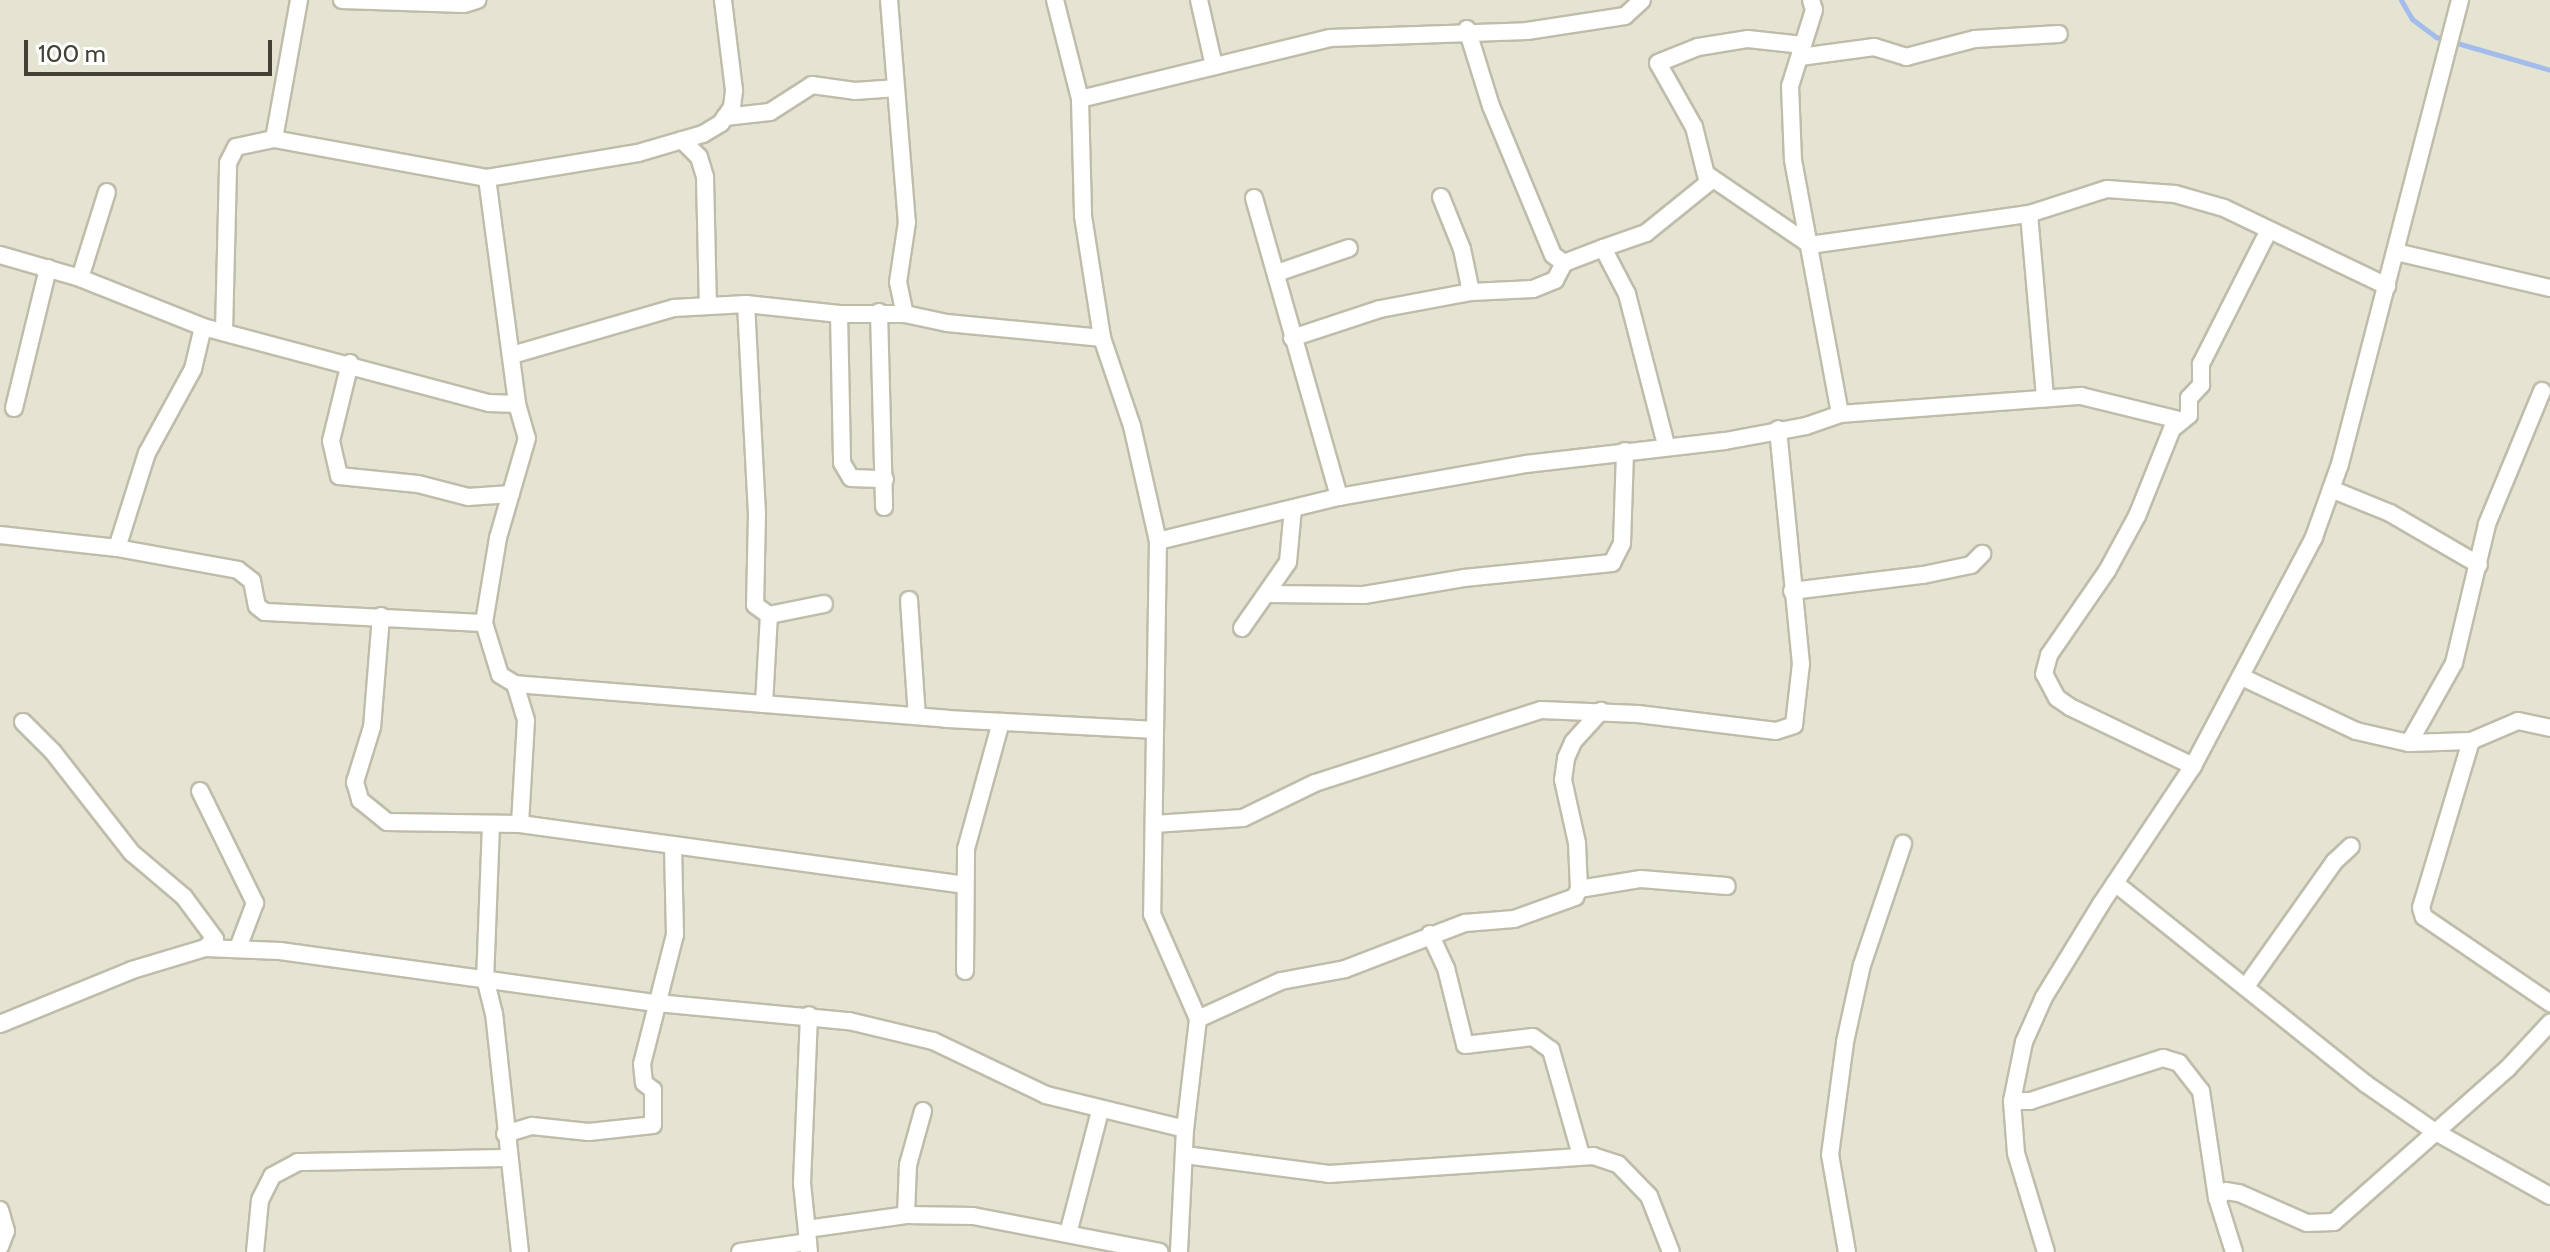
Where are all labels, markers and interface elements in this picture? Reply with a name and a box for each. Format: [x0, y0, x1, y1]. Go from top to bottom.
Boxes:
scale bar [28, 24, 276, 74]
text: 100 m [38, 39, 106, 68]

